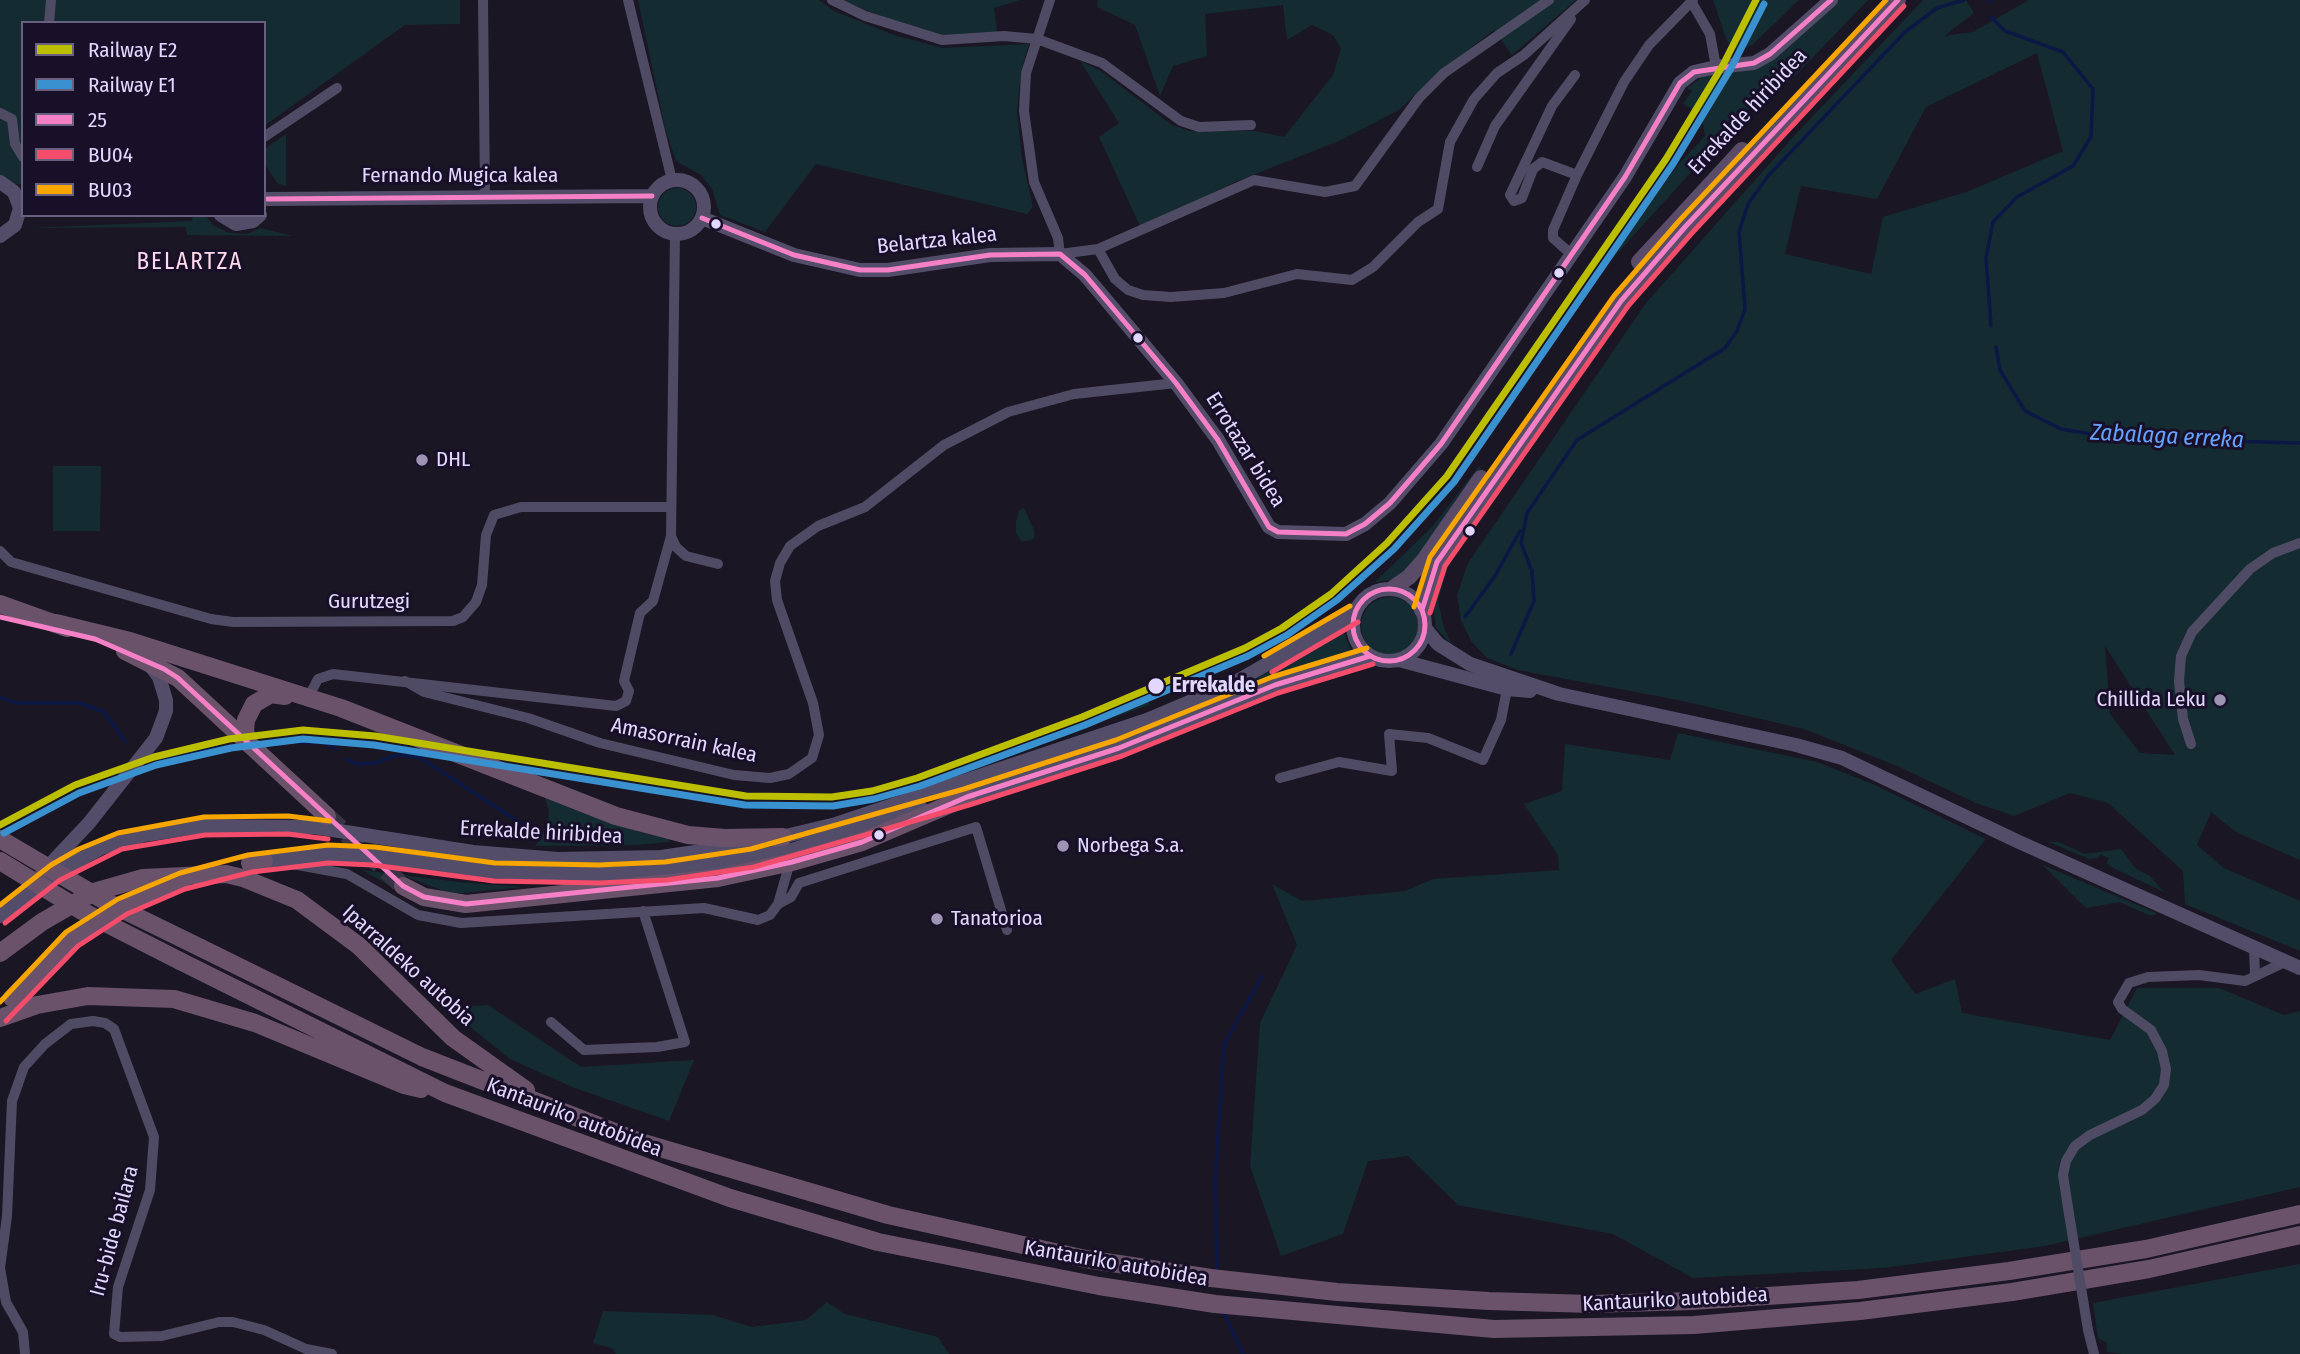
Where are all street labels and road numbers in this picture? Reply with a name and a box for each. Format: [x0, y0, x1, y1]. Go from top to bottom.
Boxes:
street label: Errekalde hiribidea [1683, 44, 1813, 180]
street label: Fernando Mugica kalea [362, 163, 558, 189]
street label: Belartza kalea [876, 222, 998, 260]
street label: Errotazar bidea [1200, 388, 1290, 512]
street label: Gurutzegi [328, 589, 410, 615]
street label: Amasorrain kalea [609, 713, 759, 769]
street label: Errekalde hiribidea [459, 816, 623, 850]
street label: Iparraldeko autobia [337, 900, 479, 1032]
street label: Kantauriko autobidea [483, 1073, 665, 1163]
street label: Iru-bide bailara [86, 1163, 144, 1299]
street label: Kantauriko autobidea [1022, 1235, 1210, 1293]
street label: Kantauriko autobidea [1582, 1283, 1768, 1317]

